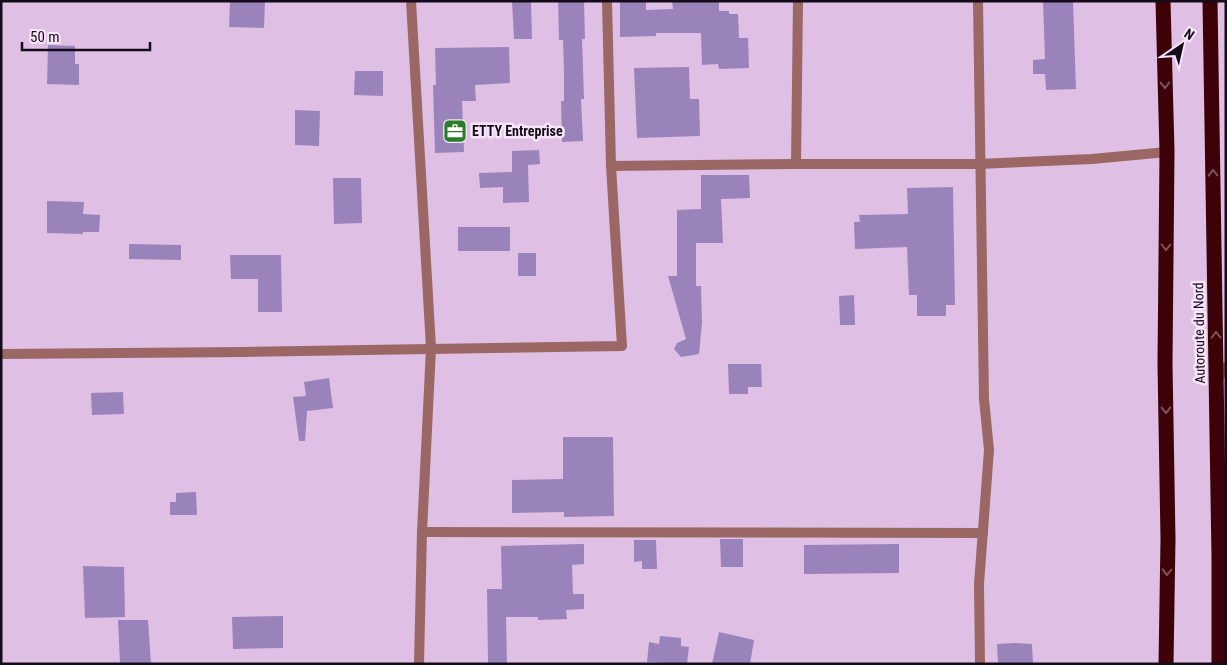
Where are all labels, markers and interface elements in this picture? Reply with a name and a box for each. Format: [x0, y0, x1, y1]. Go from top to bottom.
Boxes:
scale bar [22, 20, 150, 52]
north arrow [1157, 20, 1207, 70]
text: N [1181, 25, 1197, 43]
text: 50 m [30, 28, 60, 46]
one-way arrow [1160, 82, 1170, 89]
office icon: ETTY Entreprise [442, 118, 468, 144]
place label: ETTY Entreprise [472, 123, 563, 139]
one-way arrow [1208, 168, 1218, 176]
one-way arrow [1161, 244, 1171, 252]
street label: Autoroute du Nord [1190, 282, 1208, 384]
one-way arrow [1211, 331, 1221, 338]
one-way arrow [1161, 406, 1171, 414]
one-way arrow [1162, 569, 1172, 577]

